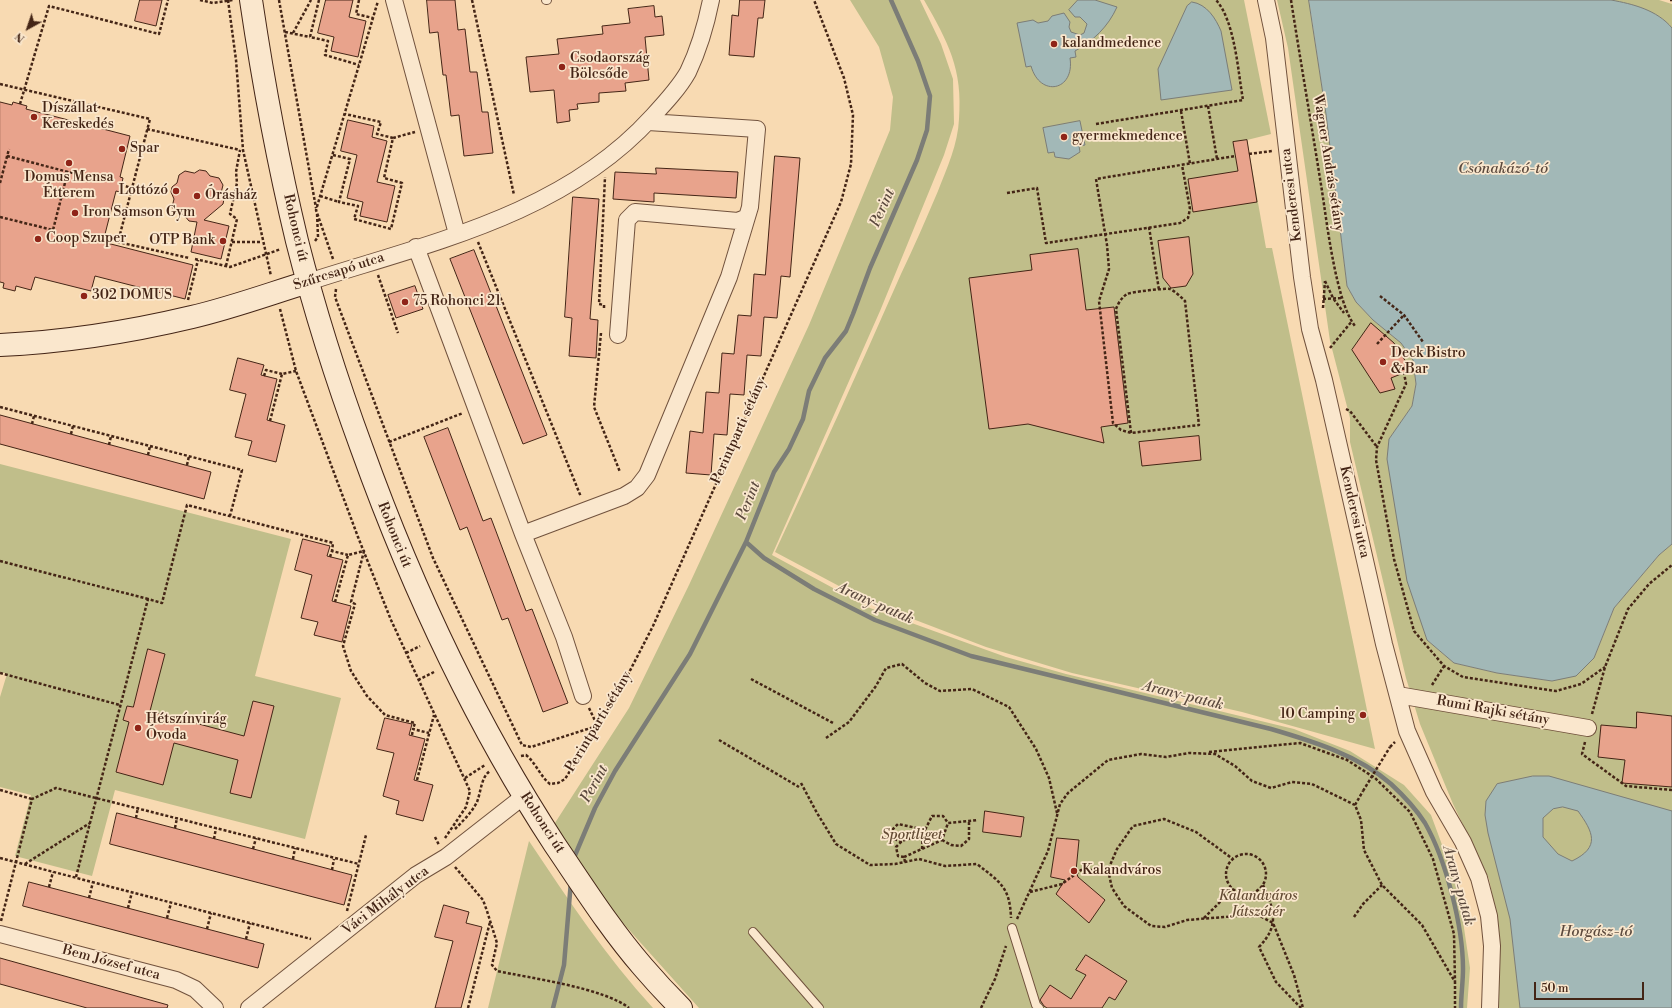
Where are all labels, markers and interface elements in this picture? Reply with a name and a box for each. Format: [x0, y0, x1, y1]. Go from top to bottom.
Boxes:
north arrow [8, 8, 48, 48]
text: N [12, 29, 28, 45]
place label: kalandmedence [1062, 36, 1161, 52]
marker: kalandmedence [1049, 39, 1059, 49]
place label: Csodaország Bölcsőde [570, 51, 650, 84]
marker: Csodaország Bölcsőde [557, 62, 567, 72]
street label: Wagner András sétány [1309, 93, 1347, 233]
place label: Díszállat Kereskedés [42, 101, 114, 134]
marker: Díszállat Kereskedés [29, 112, 39, 122]
place label: gyermekmedence [1072, 129, 1183, 145]
marker: gyermekmedence [1059, 132, 1069, 142]
place label: Spar [130, 141, 159, 157]
marker: Spar [117, 144, 127, 154]
street label: Kenderesi utca [1278, 147, 1306, 243]
marker: Domus Mensa Étterem [64, 158, 74, 168]
water label: Csónakázó-tó [1458, 160, 1548, 178]
place label: Domus Mensa Étterem [24, 170, 114, 202]
place label: Lottózó [119, 183, 168, 199]
marker: Lottózó [171, 186, 181, 196]
water label: Perint [867, 186, 899, 230]
place label: Órásház [205, 188, 257, 204]
marker: Órásház [192, 191, 202, 201]
street label: Rohonci út [279, 192, 311, 264]
place label: Iron Samson Gym [83, 205, 195, 221]
marker: Iron Samson Gym [70, 208, 80, 218]
place label: Coop Szuper [46, 231, 126, 247]
place label: OTP Bank [149, 233, 215, 249]
marker: Coop Szuper [33, 234, 43, 244]
marker: OTP Bank [218, 236, 228, 246]
street label: Szűrcsapó utca [291, 249, 387, 295]
place label: 302 DOMUS [92, 288, 172, 304]
marker: 302 DOMUS [79, 291, 89, 301]
place label: 75 Rohonci 21 [413, 294, 501, 310]
marker: 75 Rohonci 21 [400, 297, 410, 307]
place label: Deck Bistro & Bar [1391, 346, 1466, 378]
marker: Deck Bistro & Bar [1378, 357, 1388, 367]
street label: Perintparti sétány [708, 375, 770, 487]
street label: Kenderesi utca [1335, 464, 1373, 560]
water label: Perint [733, 479, 765, 523]
street label: Rohonci út [373, 500, 415, 570]
water label: Arany-patak [834, 579, 916, 629]
street label: Perintparti sétány [562, 669, 636, 775]
water label: Arany-patak [1141, 677, 1225, 715]
street label: Rumi Rajki sétány [1435, 693, 1551, 729]
place label: 10 Camping [1280, 707, 1355, 723]
marker: 10 Camping [1358, 710, 1368, 720]
place label: Hétszínvirág Óvoda [146, 712, 227, 744]
marker: Hétszínvirág Óvoda [133, 723, 143, 733]
water label: Perint [577, 762, 613, 806]
street label: Rohonci út [516, 789, 568, 857]
park label: Sportliget [882, 828, 942, 844]
water label: Arany-patak [1438, 844, 1478, 928]
street label: Váci Mihály utca [340, 863, 432, 939]
place label: Kalandváros [1082, 863, 1161, 879]
marker: Kalandváros [1069, 866, 1079, 876]
park label: Kalandváros Játszótér [1219, 889, 1297, 922]
water label: Horgász-tó [1560, 923, 1632, 941]
street label: Bem József utca [60, 942, 162, 984]
scale bar [1536, 974, 1646, 1000]
text: 50 m [1541, 981, 1569, 996]

